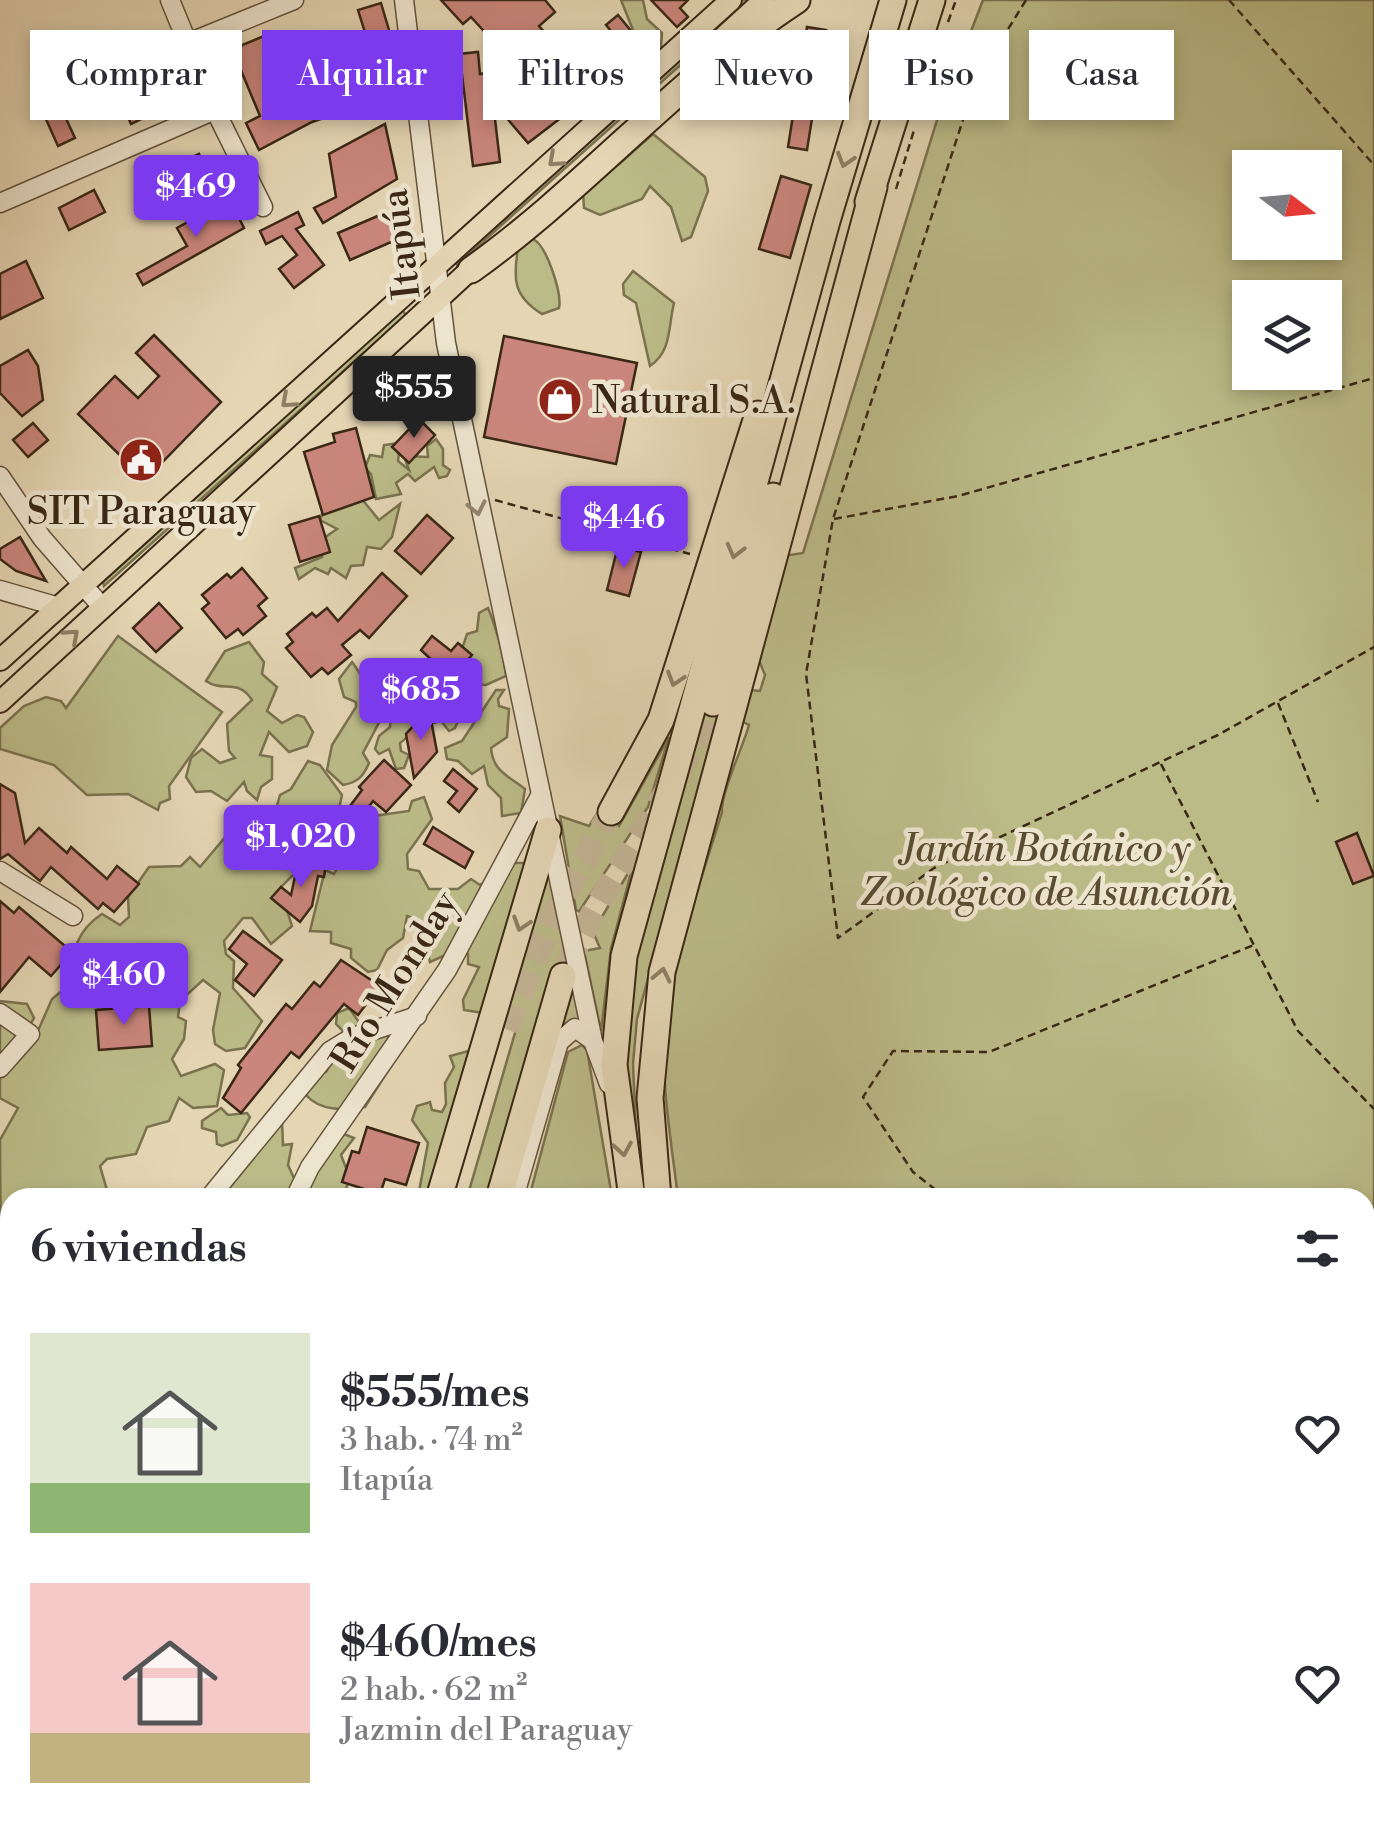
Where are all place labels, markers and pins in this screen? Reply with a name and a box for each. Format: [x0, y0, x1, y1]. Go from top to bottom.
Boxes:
pin: $469 [137, 155, 255, 240]
pin: $555 [355, 356, 473, 441]
shop icon: Natural S.A. [537, 377, 583, 423]
place label: Natural S.A. [592, 378, 796, 425]
public building icon: SIT Paraguay [118, 437, 164, 483]
pin: $446 [565, 486, 683, 571]
place label: SIT Paraguay [27, 489, 256, 536]
pin: $685 [362, 658, 480, 743]
pin: $1,020 [220, 805, 382, 890]
pin: $460 [65, 943, 183, 1028]

